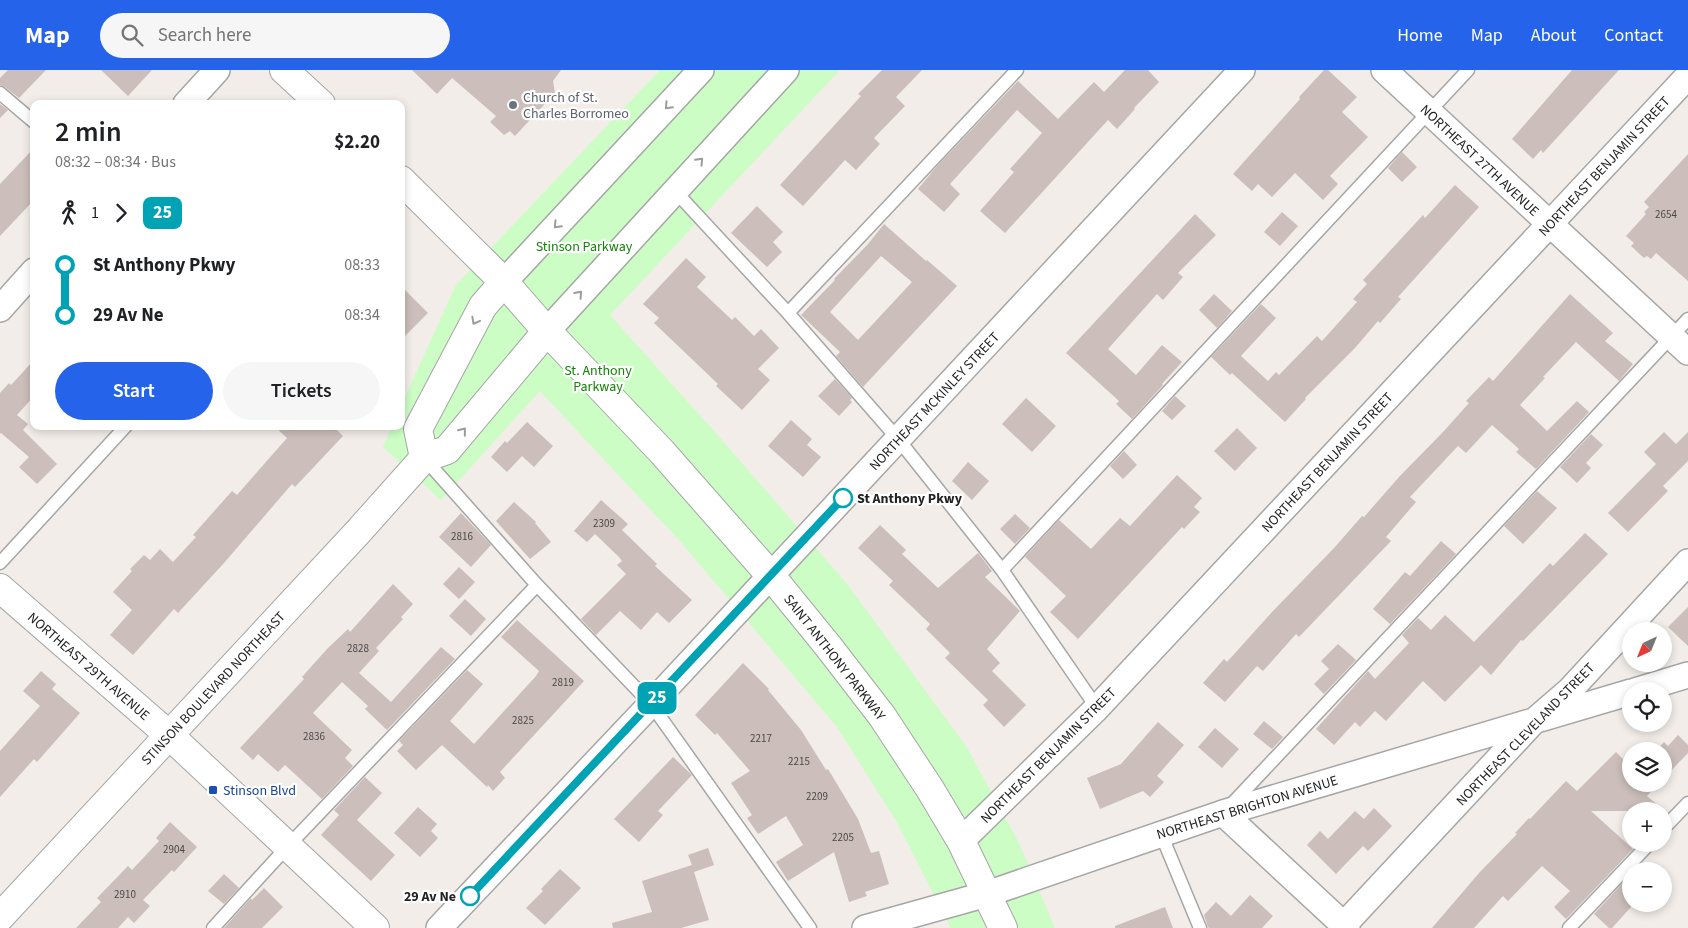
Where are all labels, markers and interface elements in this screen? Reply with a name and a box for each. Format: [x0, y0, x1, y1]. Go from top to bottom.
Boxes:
search box [100, 13, 450, 58]
text: Map [25, 18, 70, 53]
icon: search [118, 21, 146, 49]
text: Search here [158, 22, 251, 49]
text: Home [1397, 23, 1443, 48]
text: Map [1471, 23, 1503, 48]
text: About [1531, 23, 1576, 48]
text: Contact [1604, 23, 1663, 48]
place label: Church of St. Charles Borromeo [523, 88, 629, 124]
street label: NORTHEAST BENJAMIN STREET [1534, 92, 1675, 241]
marker: Church of St. Charles Borromeo [507, 99, 519, 111]
one-way arrow [665, 100, 674, 109]
street label: NORTHEAST 27TH AVENUE [1415, 100, 1543, 221]
text: 2 min [55, 112, 122, 152]
text: $2.20 [334, 129, 380, 156]
text: 08:32 – 08:34 · Bus [55, 151, 176, 173]
one-way arrow [695, 158, 704, 167]
icon: walk [55, 199, 83, 227]
icon: forward [107, 199, 135, 227]
text: 25 [153, 200, 172, 225]
text: 1 [91, 202, 99, 224]
house number: 2654 [1655, 207, 1677, 222]
one-way arrow [554, 219, 563, 228]
park label: Stinson Parkway [536, 237, 633, 257]
text: St Anthony Pkwy [93, 252, 235, 279]
text: 08:33 [344, 254, 380, 276]
one-way arrow [573, 291, 582, 300]
text: 29 Av Ne [93, 302, 164, 329]
text: 08:34 [344, 304, 380, 326]
one-way arrow [471, 316, 481, 325]
street label: NORTHEAST MCKINLEY STREET [865, 328, 1005, 475]
park label: St. Anthony Parkway [564, 361, 632, 397]
button: Start [55, 362, 213, 420]
button: Tickets [223, 362, 380, 420]
street label: NORTHEAST BENJAMIN STREET [1257, 388, 1398, 537]
one-way arrow [457, 428, 465, 437]
marker: St Anthony Pkwy [833, 488, 853, 508]
place label: St Anthony Pkwy [857, 489, 963, 509]
house number: 2309 [593, 516, 615, 531]
house number: 2816 [451, 529, 473, 544]
street label: SAINT ANTHONY PARKWAY [779, 590, 890, 725]
street label: STINSON BOULEVARD NORTHEAST [137, 607, 291, 770]
street label: NORTHEAST 29TH AVENUE [23, 608, 154, 725]
north arrow [1622, 622, 1672, 672]
map controls [1622, 622, 1672, 912]
house number: 2828 [347, 641, 369, 656]
street label: NORTHEAST CLEVELAND STREET [1452, 658, 1600, 811]
house number: 2819 [552, 675, 574, 690]
line badge: 25 [634, 682, 680, 714]
button: locate [1622, 682, 1672, 732]
street label: NORTHEAST BENJAMIN STREET [976, 683, 1121, 828]
text: 25 [647, 685, 667, 710]
house number: 2825 [512, 713, 534, 728]
house number: 2836 [303, 729, 325, 744]
house number: 2217 [750, 731, 772, 746]
button: layers [1622, 742, 1672, 792]
house number: 2215 [788, 754, 810, 769]
street label: NORTHEAST BRIGHTON AVENUE [1154, 771, 1340, 845]
place label: Stinson Blvd [223, 781, 296, 801]
marker: Stinson Blvd [207, 784, 219, 796]
house number: 2209 [806, 789, 828, 804]
button: + [1622, 802, 1672, 852]
house number: 2205 [832, 830, 854, 845]
house number: 2904 [163, 842, 185, 857]
button: − [1622, 862, 1672, 912]
marker: 29 Av Ne [460, 886, 480, 906]
house number: 2910 [114, 887, 136, 902]
place label: 29 Av Ne [404, 887, 456, 907]

